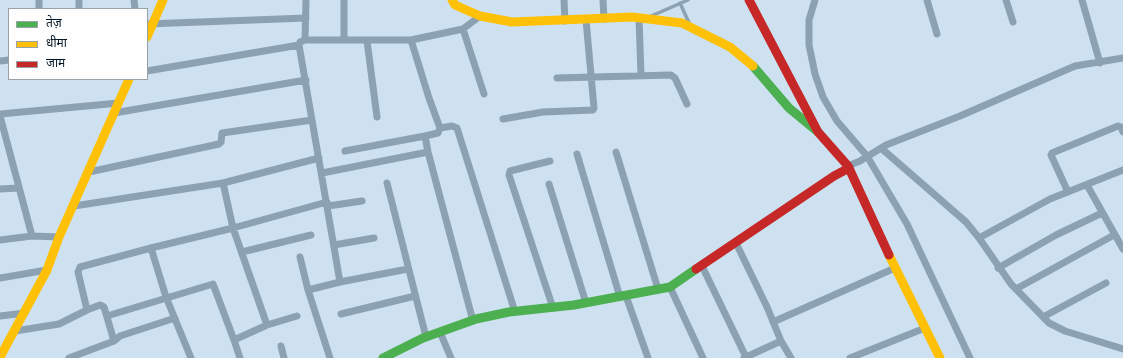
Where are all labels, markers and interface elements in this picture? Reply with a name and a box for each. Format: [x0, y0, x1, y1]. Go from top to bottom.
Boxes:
legend [8, 8, 148, 80]
text: तेज़ [46, 16, 62, 30]
text: धीमा [46, 36, 67, 50]
text: जाम [46, 56, 65, 70]

